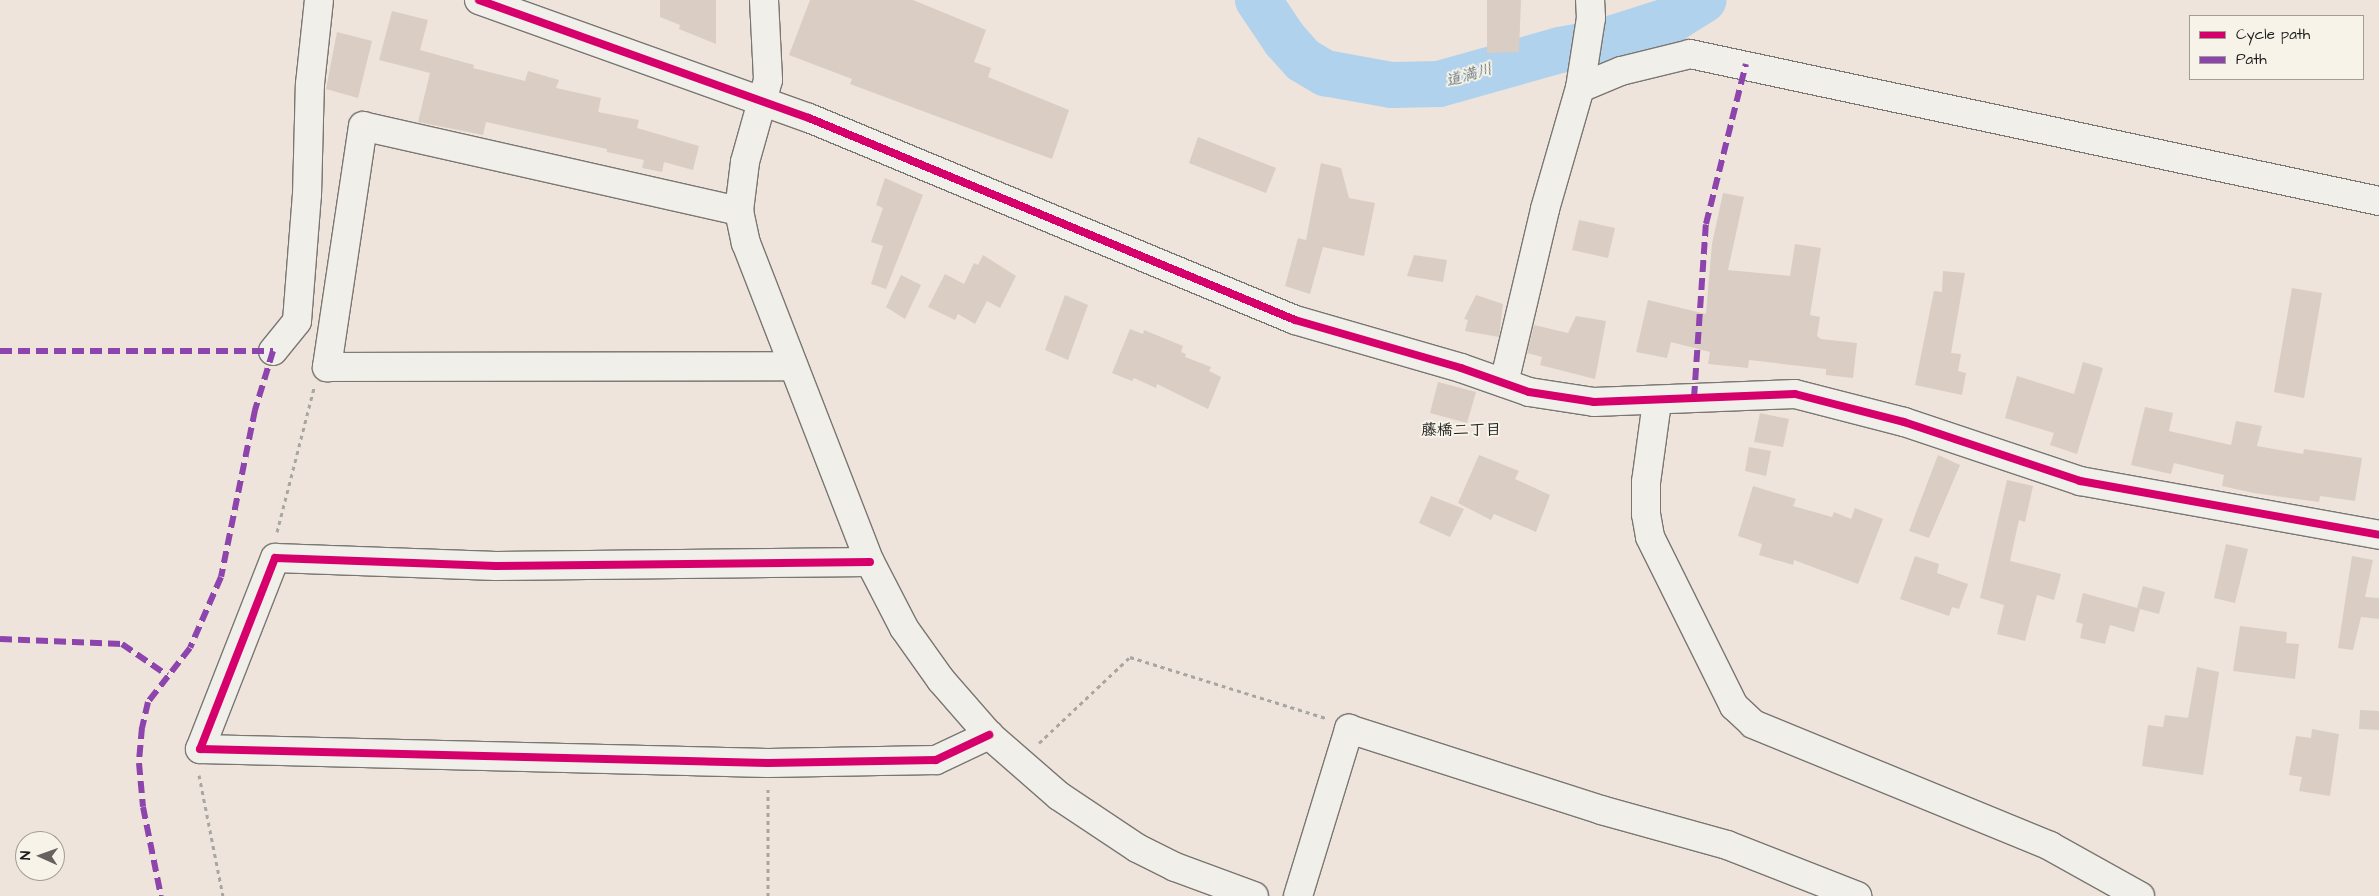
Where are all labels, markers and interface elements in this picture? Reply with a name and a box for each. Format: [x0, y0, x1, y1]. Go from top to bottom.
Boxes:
legend [2189, 15, 2364, 80]
text: Cycle path [2236, 24, 2310, 45]
text: Path [2236, 49, 2267, 70]
water label: 道満川 [1443, 59, 1495, 91]
district label: 藤橋二丁目 [1421, 420, 1501, 440]
north arrow [15, 831, 65, 881]
text: N [16, 851, 36, 860]

